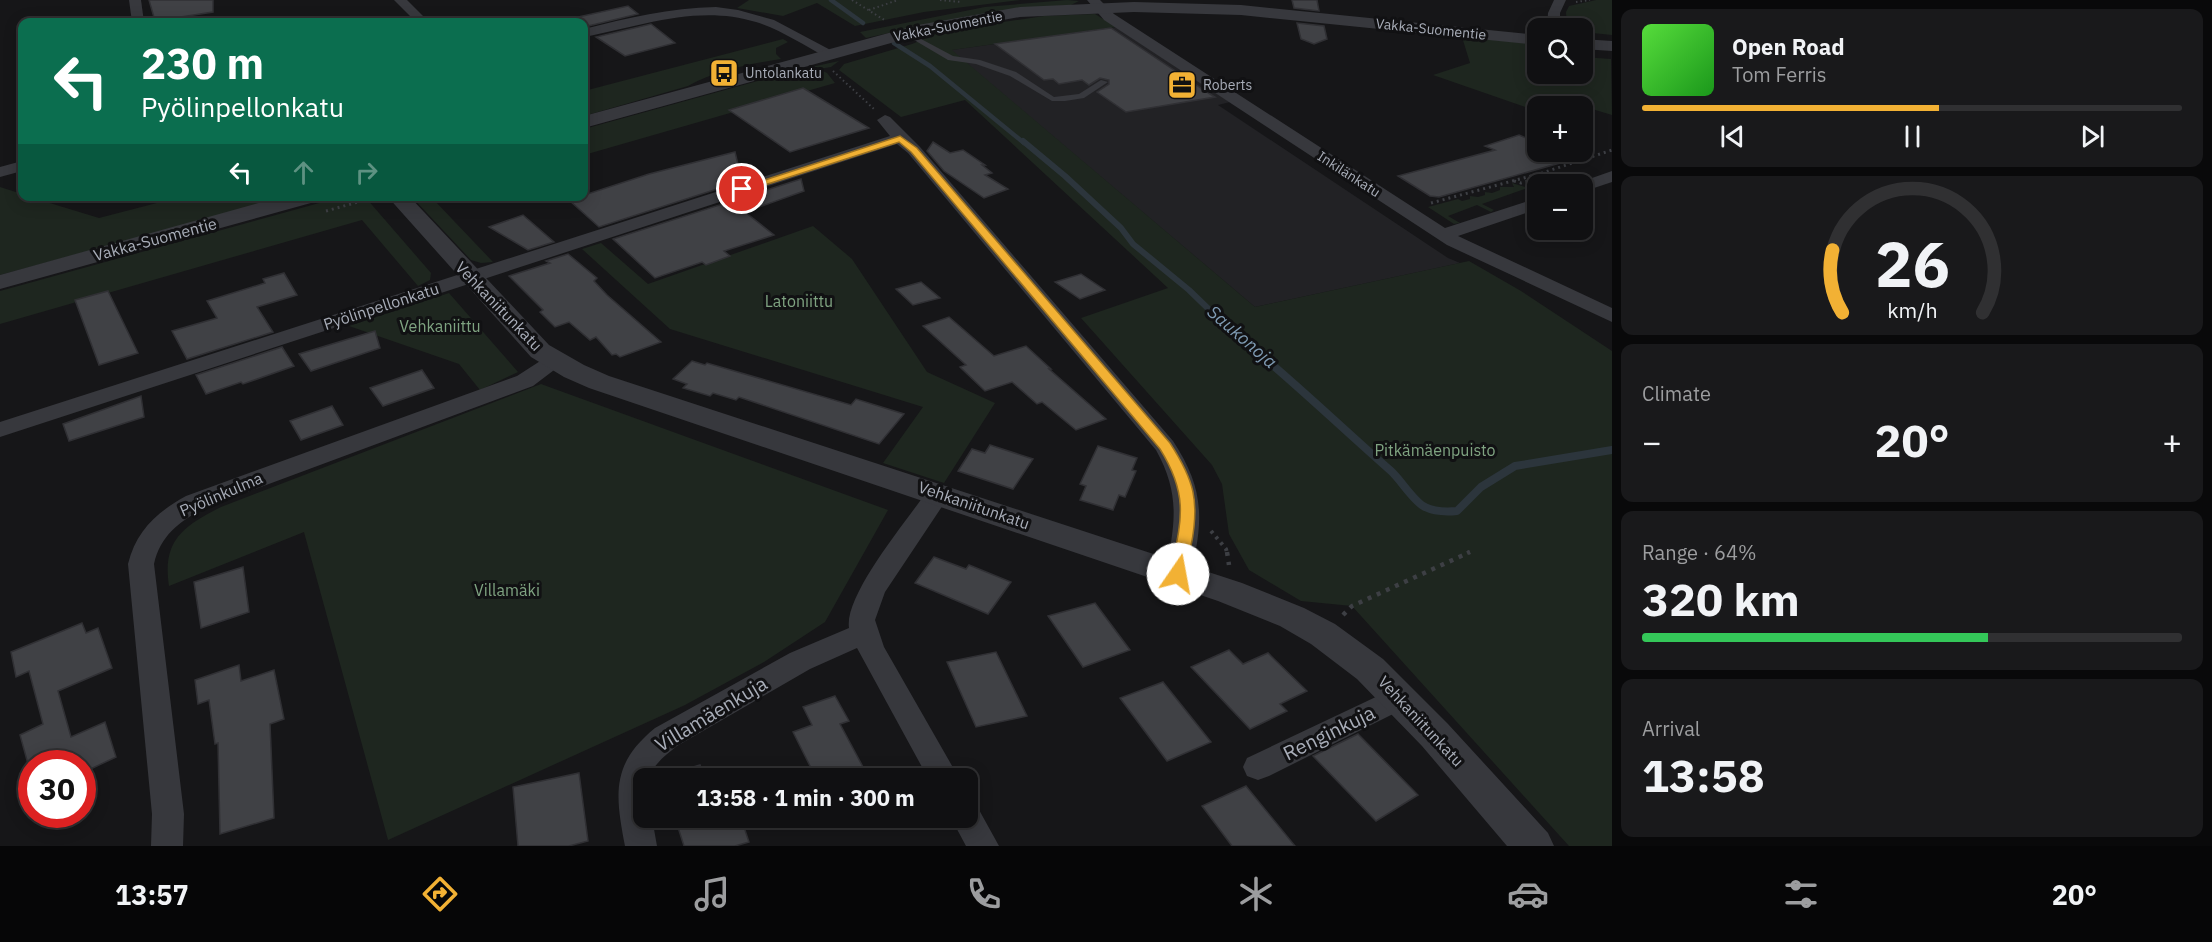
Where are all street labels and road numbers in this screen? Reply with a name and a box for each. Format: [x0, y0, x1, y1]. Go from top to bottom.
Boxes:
street label: Vakka-Suomentie [892, 7, 1004, 45]
street label: Vakka-Suomentie [1375, 14, 1487, 44]
street label: Inkilänkatu [1314, 147, 1384, 201]
street label: Vakka-Suomentie [91, 213, 219, 265]
street label: Vehkaniitunkatu [451, 257, 547, 355]
street label: Pyölinpellonkatu [321, 278, 441, 334]
street label: Pyölinkulma [176, 467, 266, 520]
street label: Vehkaniitunkatu [916, 477, 1032, 533]
street label: Villamäenkuja [650, 669, 772, 758]
street label: Vehkaniitunkatu [1374, 672, 1468, 770]
street label: Renginkuja [1278, 699, 1380, 766]

